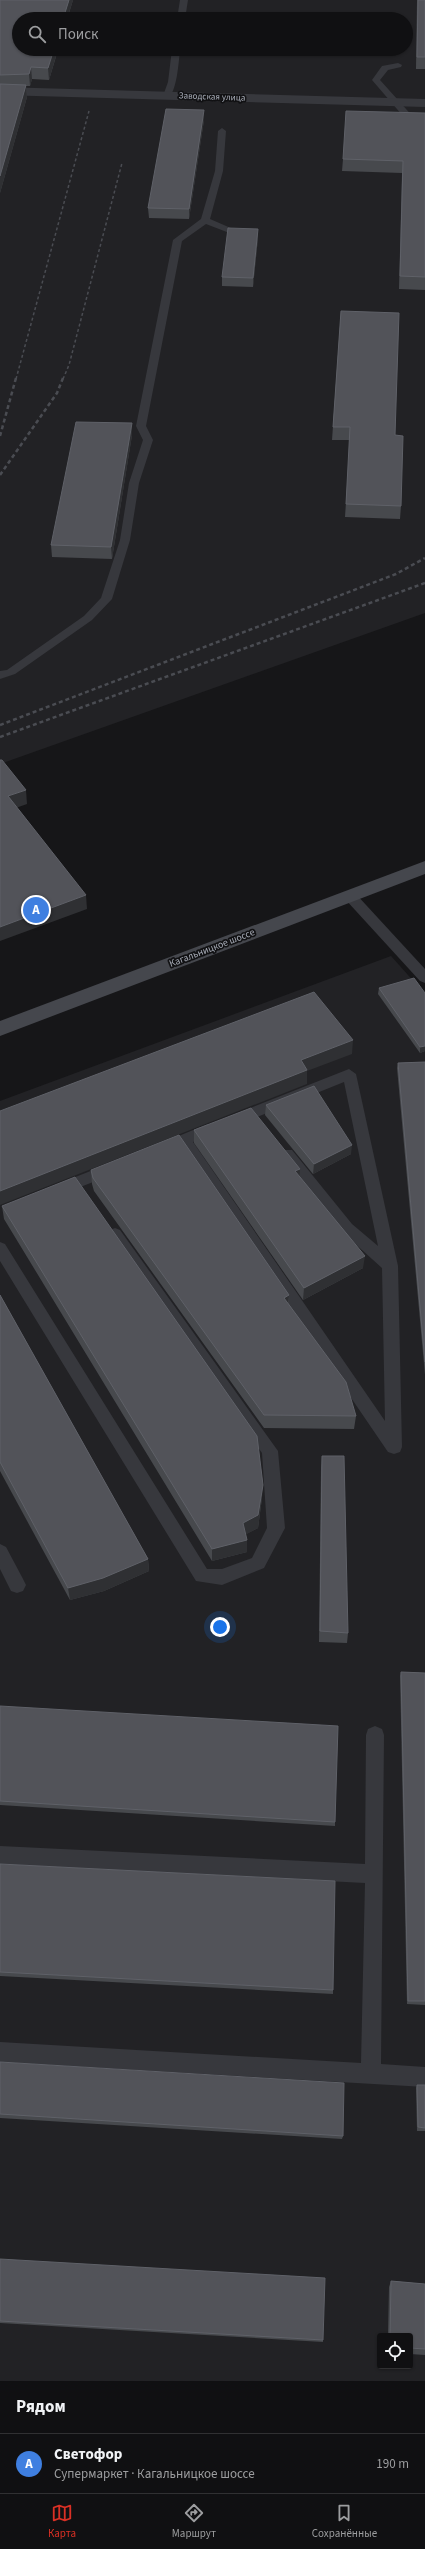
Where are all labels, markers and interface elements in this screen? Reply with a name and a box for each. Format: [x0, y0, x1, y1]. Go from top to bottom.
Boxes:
search box [12, 12, 413, 56]
icon: search [26, 23, 48, 45]
text: Поиск [58, 24, 99, 45]
street label: Заводская улица [178, 89, 246, 105]
pin: A [23, 895, 49, 925]
street label: Кагальницкое шоссе [167, 925, 257, 971]
your location [210, 1617, 230, 1637]
map controls [377, 2333, 413, 2369]
button: locate [377, 2333, 413, 2369]
text: Рядом [16, 2395, 66, 2419]
text: Светофор [54, 2444, 122, 2465]
text: A [25, 2455, 33, 2473]
text: 190 m [376, 2455, 409, 2473]
text: Супермаркет · Кагальницкое шоссе [54, 2465, 255, 2483]
tab: Карта [48, 2502, 76, 2541]
tab: Маршрут [172, 2502, 216, 2541]
tab: Сохранённые [312, 2502, 377, 2541]

